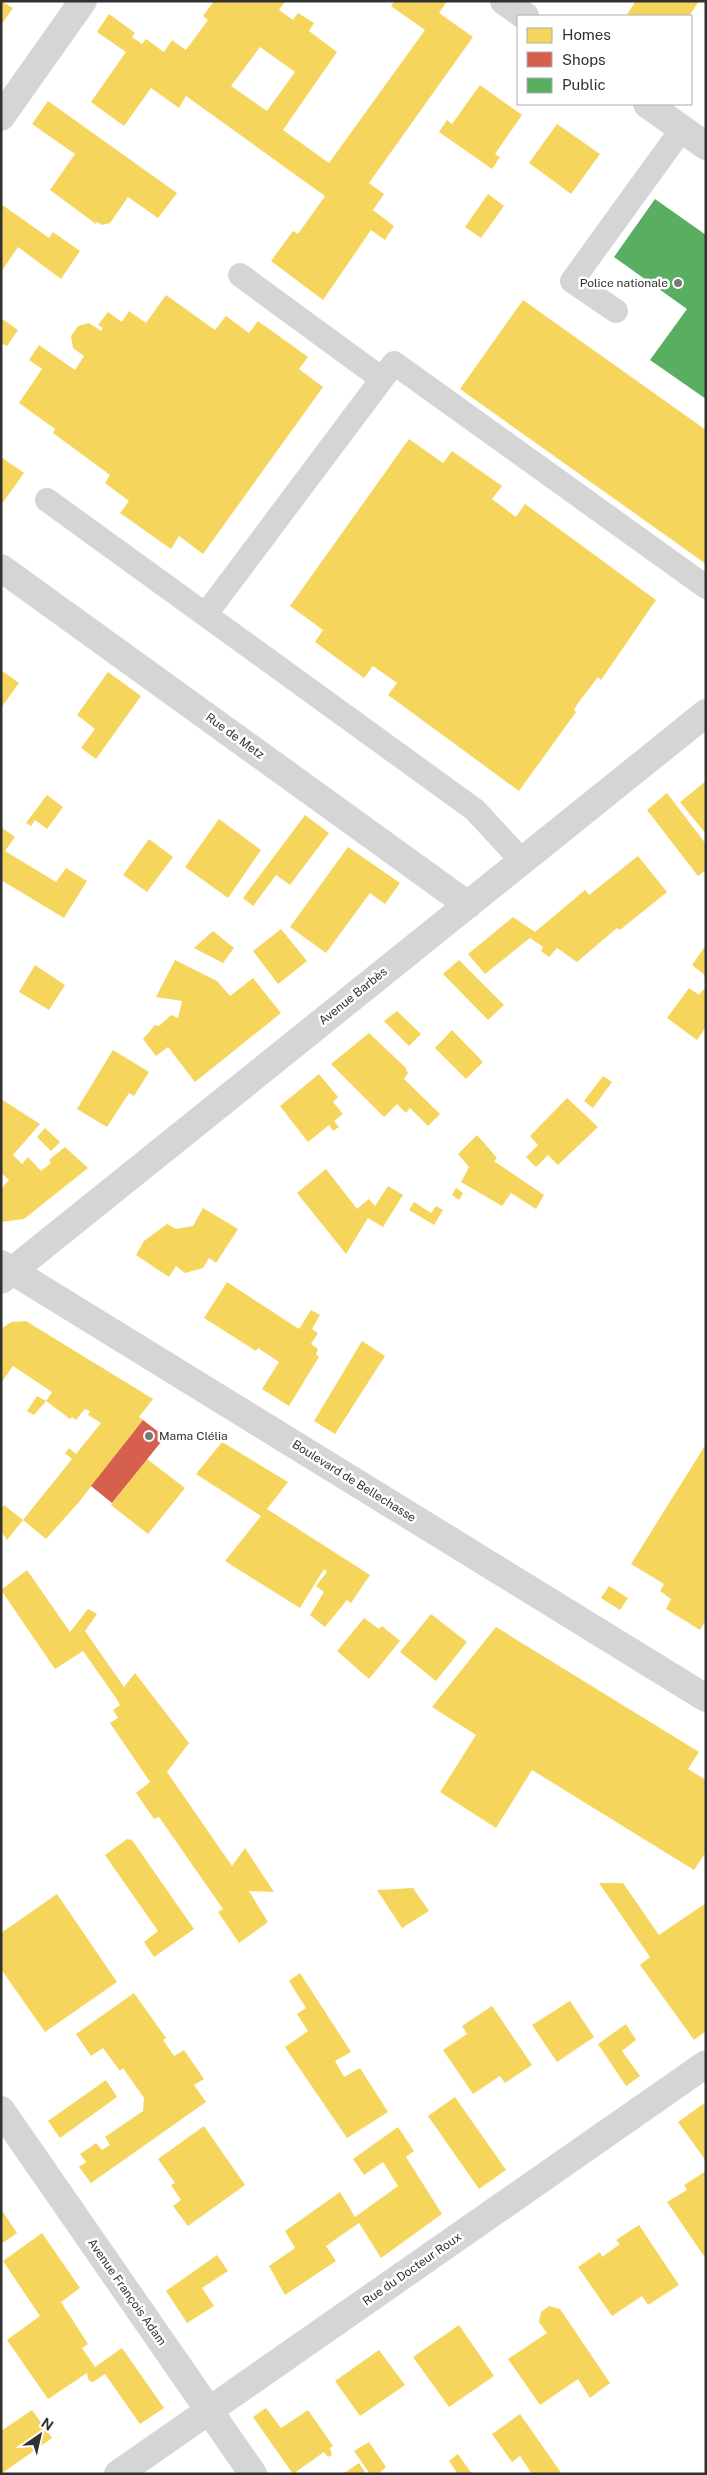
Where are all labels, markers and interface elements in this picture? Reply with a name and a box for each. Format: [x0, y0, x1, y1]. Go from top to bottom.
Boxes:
legend [517, 15, 692, 105]
text: Homes [562, 26, 611, 43]
text: Shops [562, 51, 606, 68]
text: Public [562, 76, 606, 93]
place label: Police nationale [580, 276, 668, 290]
marker: Police nationale [672, 277, 684, 289]
street label: Rue de Metz [203, 710, 267, 762]
street label: Avenue Barbès [316, 964, 390, 1028]
place label: Mama Clélia [159, 1429, 228, 1443]
marker: Mama Clélia [143, 1430, 155, 1442]
street label: Boulevard de Bellechasse [290, 1437, 419, 1525]
street label: Rue du Docteur Roux [360, 2230, 464, 2308]
street label: Avenue François Adam [85, 2236, 169, 2348]
north arrow [15, 2410, 65, 2460]
text: N [38, 2415, 56, 2434]

